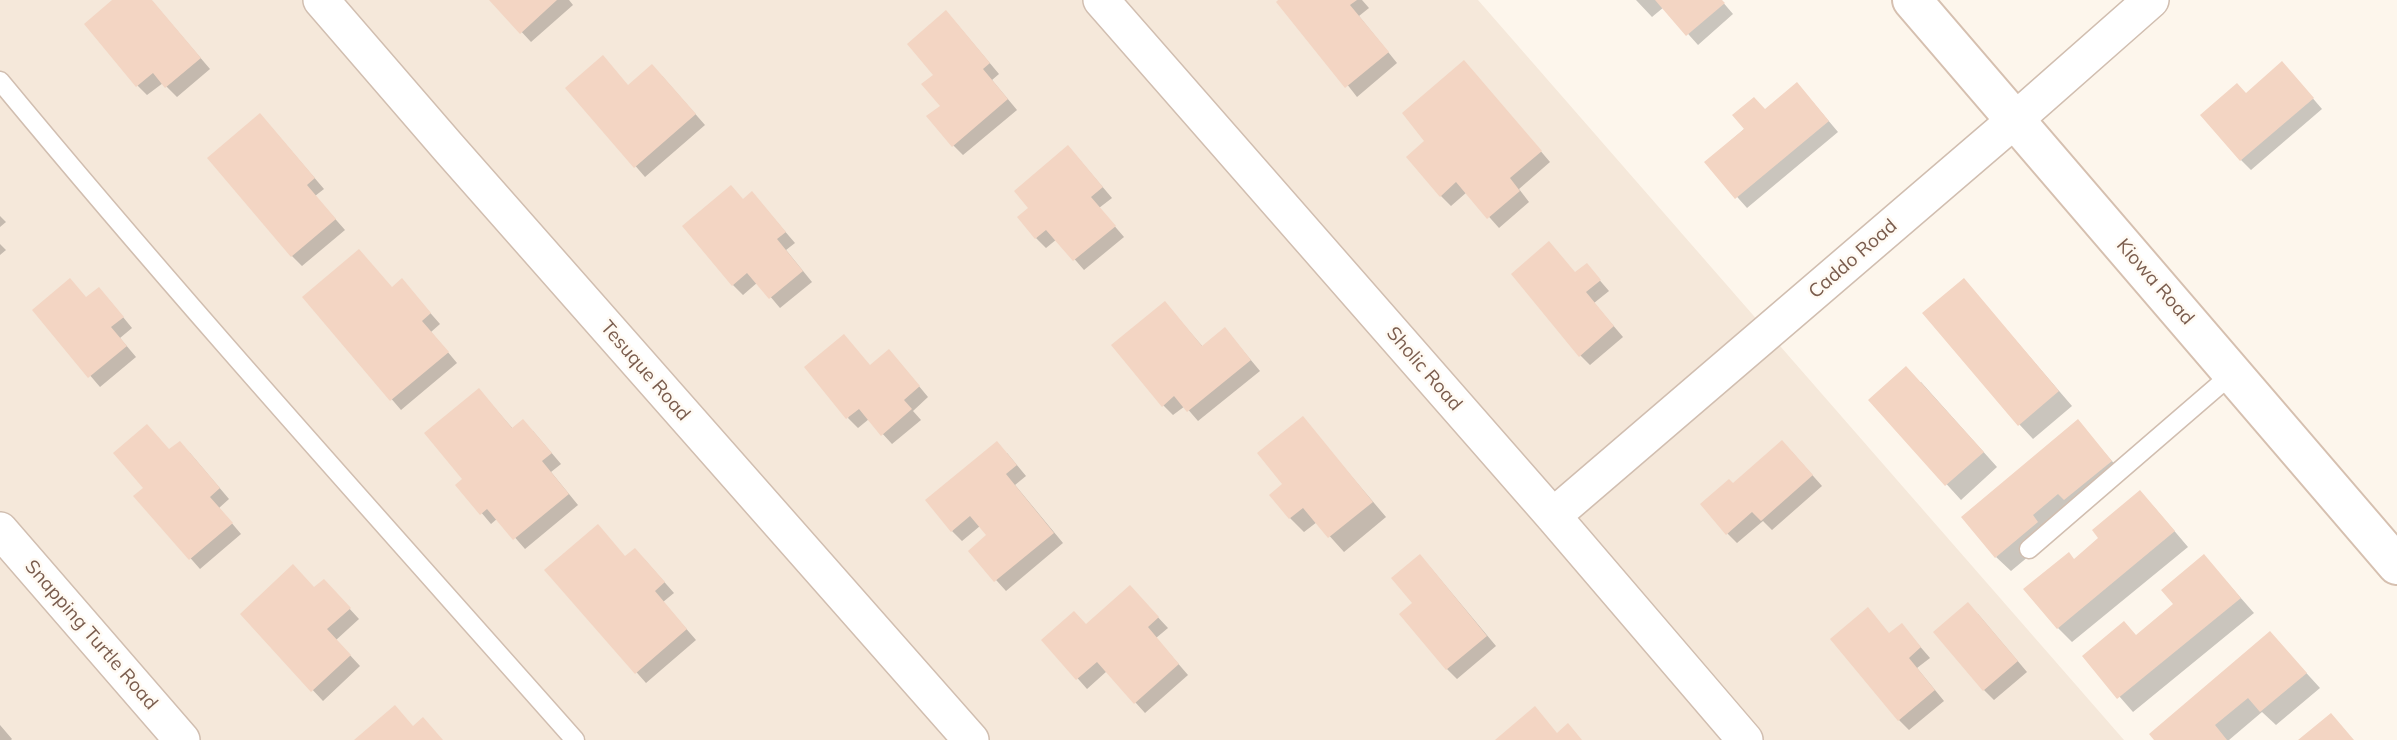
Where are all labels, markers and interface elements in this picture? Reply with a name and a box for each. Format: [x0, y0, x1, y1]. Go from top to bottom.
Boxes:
street label: Caddo Road [1804, 215, 1902, 303]
street label: Kiowa Road [2111, 234, 2199, 330]
street label: Tesuque Road [595, 316, 695, 426]
street label: Sholic Road [1381, 322, 1467, 416]
street label: Snapping Turtle Road [20, 556, 162, 714]

